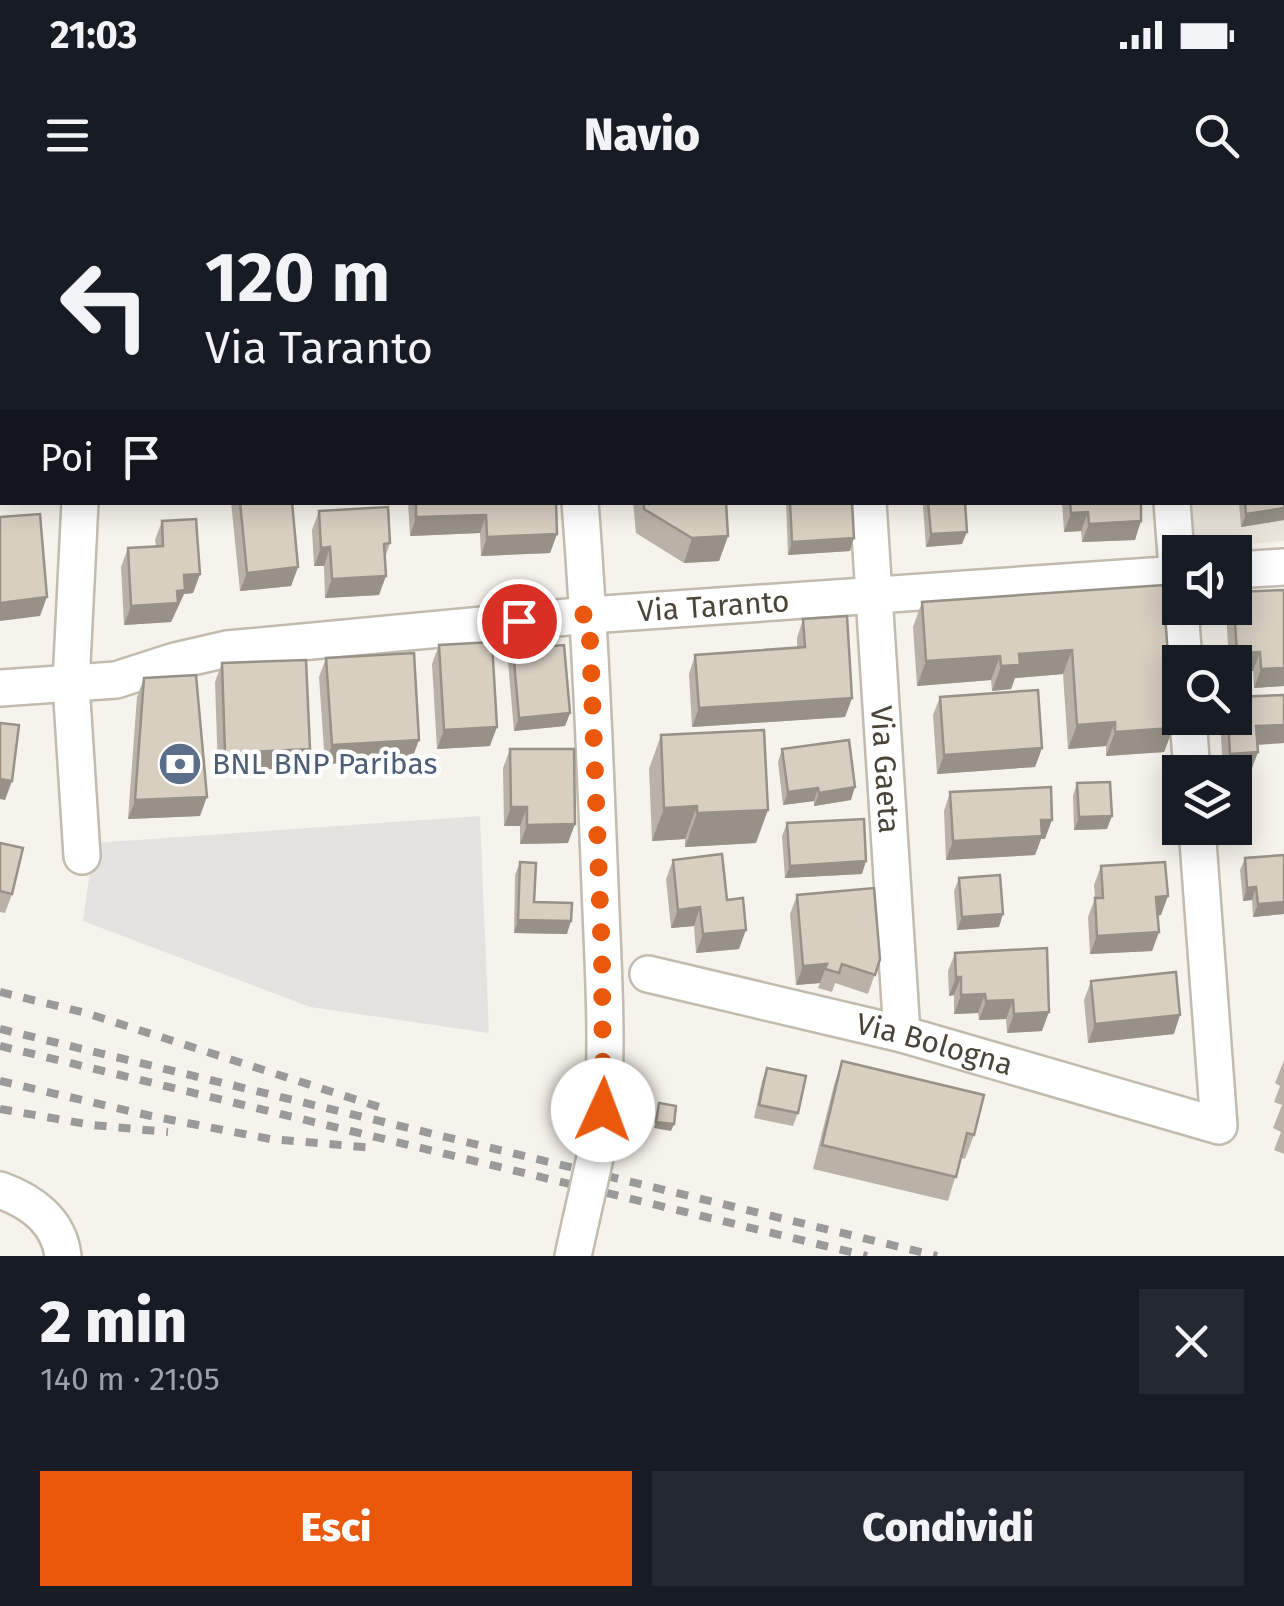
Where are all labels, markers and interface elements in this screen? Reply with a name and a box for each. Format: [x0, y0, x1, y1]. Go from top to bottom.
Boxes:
text: 21:03 [50, 12, 137, 58]
icon: menu [40, 108, 95, 163]
text: Navio [584, 108, 700, 162]
icon: search [1189, 108, 1244, 163]
text: 120 m [205, 236, 390, 320]
icon: left [40, 240, 170, 370]
text: Via Taranto [205, 321, 433, 375]
icon: arrive [114, 430, 169, 485]
text: Poi [40, 435, 94, 481]
map controls [1162, 535, 1252, 845]
button: sound [1162, 535, 1252, 625]
pin [477, 579, 562, 664]
street label: Via Taranto [636, 583, 791, 630]
icon: arrive [492, 594, 547, 649]
button: search [1162, 645, 1252, 735]
street label: Via Gaeta [863, 704, 907, 834]
bank icon: BNL BNP Paribas [157, 741, 203, 787]
place label: BNL BNP Paribas [212, 746, 437, 782]
button: layers [1162, 755, 1252, 845]
street label: Via Bologna [853, 1006, 1017, 1083]
position arrow [551, 1058, 655, 1162]
text: 2 min [40, 1286, 187, 1358]
button: close [1139, 1289, 1244, 1394]
text: 140 m · 21:05 [40, 1360, 220, 1398]
button: Esci [40, 1471, 632, 1586]
button: Condividi [652, 1471, 1244, 1586]

